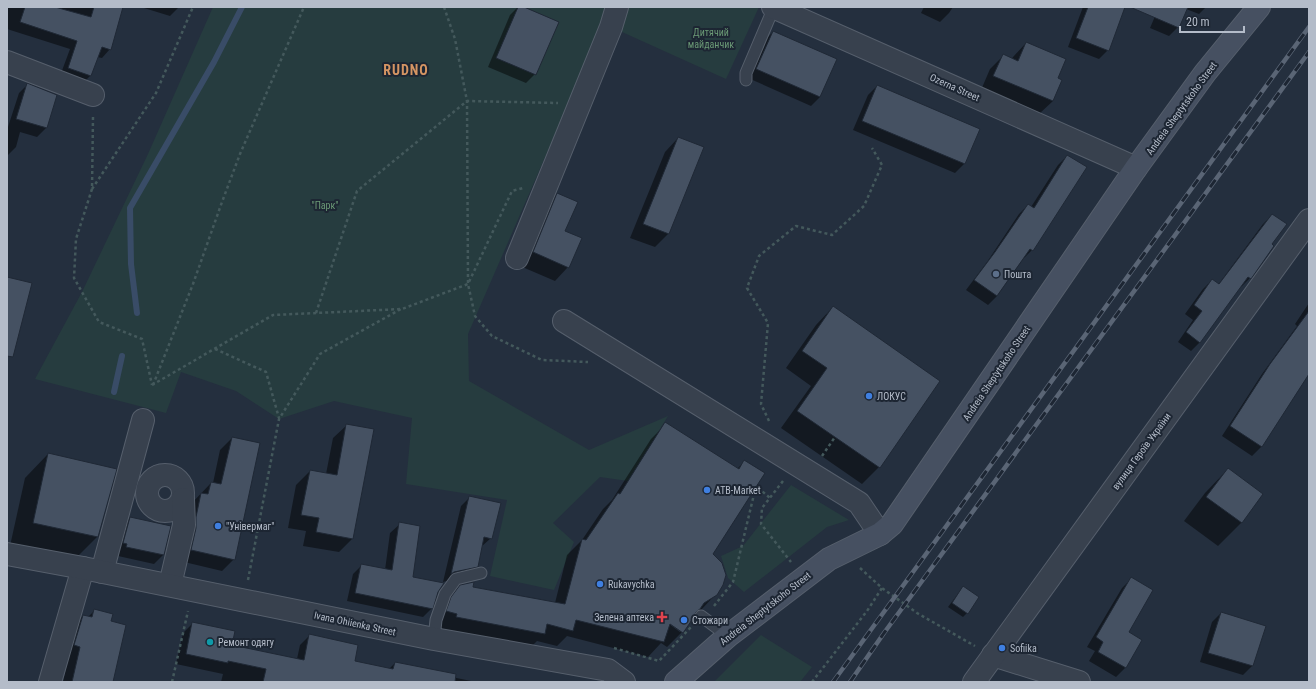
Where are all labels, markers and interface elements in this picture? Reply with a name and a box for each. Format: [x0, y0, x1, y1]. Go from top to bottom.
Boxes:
scale bar [1180, 8, 1244, 34]
text: 20 m [1186, 15, 1210, 29]
park label: Дитячий майданчик [688, 27, 734, 50]
street label: Andreia Sheptytskoho Street [1144, 60, 1219, 157]
district label: RUDNO [383, 62, 429, 78]
street label: Ozerna Street [928, 72, 981, 103]
park label: "Парк" [311, 200, 339, 211]
marker: Пошта [991, 269, 1001, 279]
place label: Пошта [1004, 269, 1031, 280]
street label: Andreia Sheptytskoho Street [961, 324, 1032, 423]
marker: ЛОКУС [864, 391, 874, 401]
place label: ЛОКУС [877, 391, 906, 402]
street label: вулиця Героїв України [1110, 411, 1173, 492]
marker: ATB-Market [702, 485, 712, 495]
place label: ATB-Market [715, 485, 761, 496]
marker: "Універмаг" [213, 521, 223, 531]
place label: "Універмаг" [226, 521, 274, 532]
street label: Andreia Sheptytskoho Street [718, 570, 813, 647]
marker: Rukavychka [595, 579, 605, 589]
place label: Rukavychka [608, 579, 655, 590]
street label: Ivana Ohiienka Street [313, 609, 397, 638]
place label: Зелена аптека [594, 612, 654, 623]
marker: Зелена аптека [657, 612, 667, 622]
marker: Стожари [679, 615, 689, 625]
place label: Стожари [692, 615, 728, 626]
marker: Ремонт одягу [205, 637, 215, 647]
place label: Ремонт одягу [218, 637, 274, 648]
marker: Sofiika [997, 643, 1007, 653]
place label: Sofiika [1010, 643, 1037, 654]

